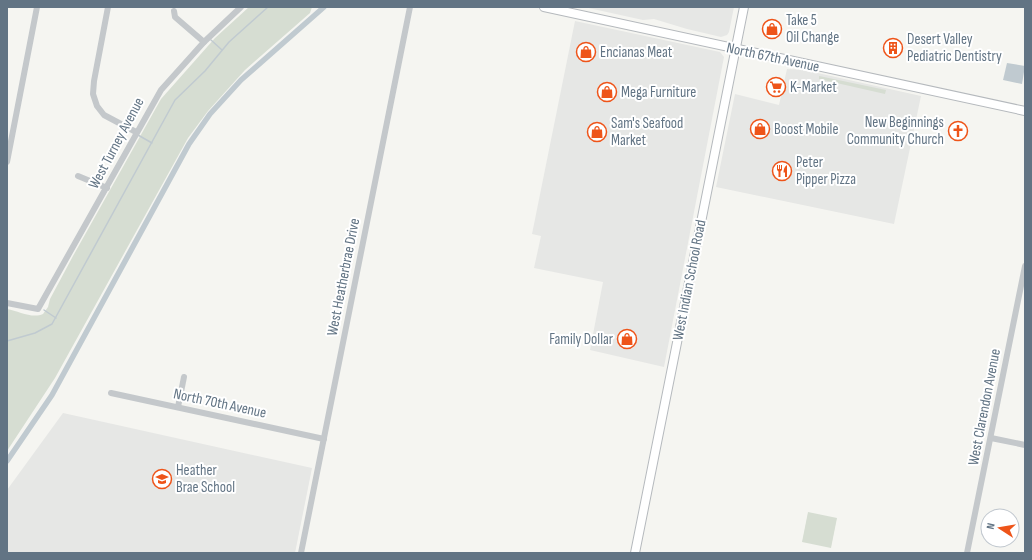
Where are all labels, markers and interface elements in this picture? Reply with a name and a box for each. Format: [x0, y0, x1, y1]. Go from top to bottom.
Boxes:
place label: Take 5 Oil Change [786, 11, 839, 47]
shop icon: Take 5 Oil Change [761, 18, 783, 40]
place label: Desert Valley Pediatric Dentistry [907, 30, 1002, 66]
building icon: Desert Valley Pediatric Dentistry [882, 37, 904, 59]
street label: North 67th Avenue [725, 38, 821, 77]
shop icon: Encianas Meat [575, 41, 597, 63]
place label: Encianas Meat [600, 43, 673, 62]
supermarket icon: K-Market [765, 76, 787, 98]
place label: K-Market [790, 78, 837, 97]
shop icon: Mega Furniture [596, 81, 618, 103]
place label: Mega Furniture [621, 83, 696, 102]
street label: West Turney Avenue [84, 94, 148, 192]
place label: New Beginnings Community Church [847, 113, 944, 149]
place label: Sam's Seafood Market [611, 114, 683, 150]
shop icon: Boost Mobile [749, 118, 771, 140]
place label: Boost Mobile [774, 120, 838, 139]
church icon: New Beginnings Community Church [947, 120, 969, 142]
shop icon: Sam's Seafood Market [586, 121, 608, 143]
place label: Peter Pipper Pizza [796, 153, 856, 189]
restaurant icon: Peter Pipper Pizza [771, 160, 793, 182]
street label: West Heatherbrae Drive [323, 217, 364, 337]
street label: West Indian School Road [668, 218, 710, 342]
shop icon: Family Dollar [616, 328, 638, 350]
place label: Family Dollar [549, 330, 614, 349]
street label: West Clarendon Avenue [964, 347, 1005, 467]
street label: North 70th Avenue [172, 384, 268, 423]
place label: Heather Brae School [176, 461, 235, 497]
school or university icon: Heather Brae School [151, 468, 173, 490]
north arrow [980, 508, 1020, 548]
text: N [984, 522, 998, 530]

